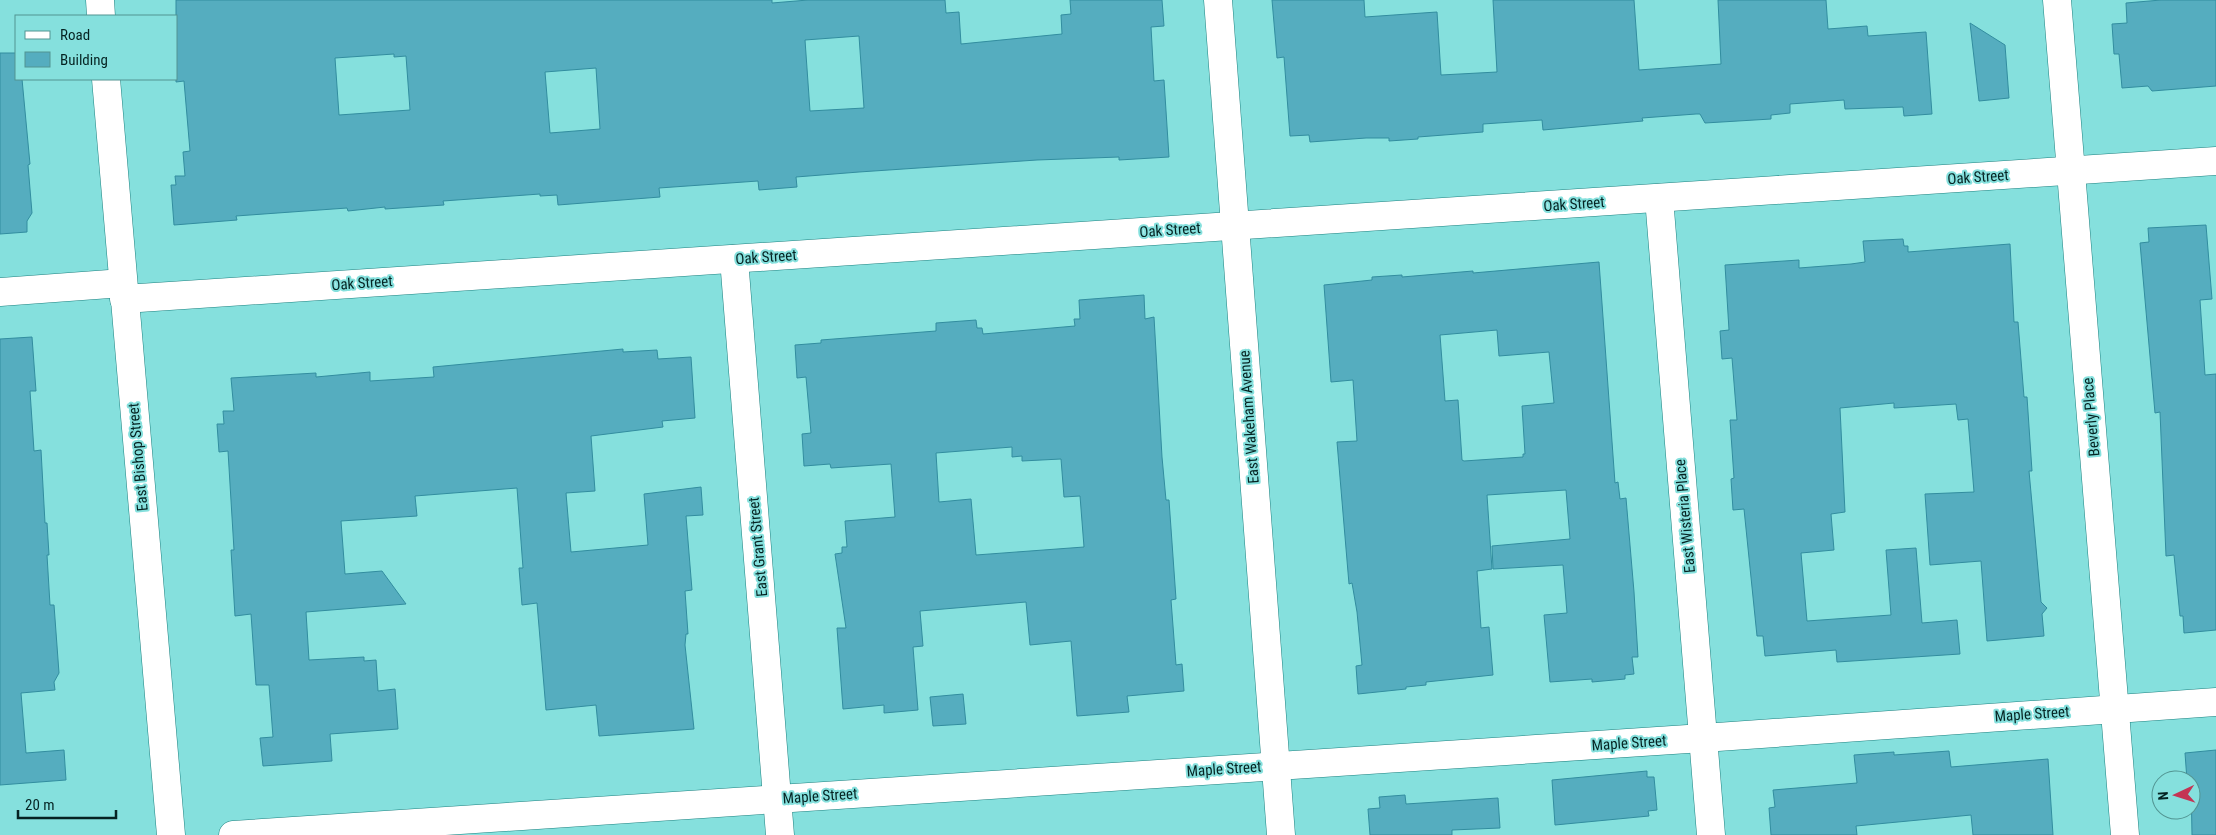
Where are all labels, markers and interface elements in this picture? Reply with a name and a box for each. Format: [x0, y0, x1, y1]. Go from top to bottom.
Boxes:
legend [15, 15, 178, 80]
text: Road [60, 26, 90, 44]
text: Building [60, 51, 108, 69]
street label: Oak Street [1947, 166, 2009, 188]
street label: Oak Street [1543, 193, 1605, 215]
street label: Oak Street [1139, 219, 1201, 241]
street label: Oak Street [735, 246, 797, 268]
street label: Oak Street [331, 272, 393, 294]
street label: East Wakeham Avenue [1235, 350, 1263, 484]
street label: Beverly Place [2079, 377, 2103, 457]
street label: East Bishop Street [124, 402, 152, 512]
street label: East Wisteria Place [1671, 458, 1699, 574]
street label: East Grant Street [745, 496, 771, 598]
street label: Maple Street [1994, 702, 2070, 726]
street label: Maple Street [1591, 731, 1667, 755]
street label: Maple Street [1186, 757, 1262, 781]
north arrow [2151, 770, 2201, 820]
street label: Maple Street [782, 784, 858, 808]
scale bar [18, 788, 115, 820]
text: N [2155, 791, 2171, 801]
text: 20 m [25, 796, 55, 814]

